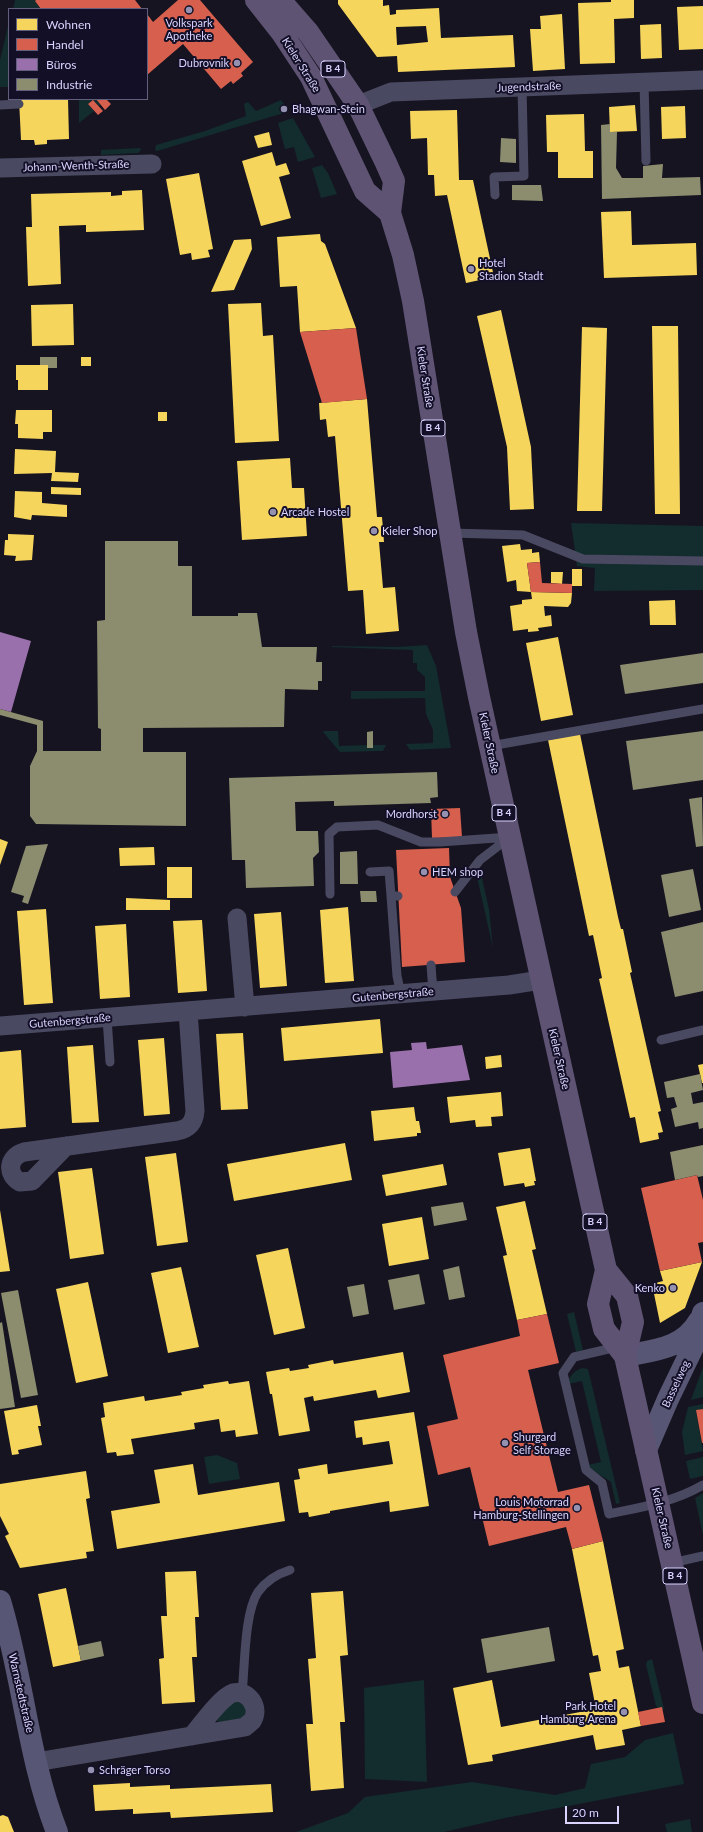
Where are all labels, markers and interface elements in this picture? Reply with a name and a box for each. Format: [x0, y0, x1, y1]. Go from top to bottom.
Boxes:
marker: Volkspark Apotheke [184, 5, 194, 15]
legend [8, 8, 148, 100]
place label: Volkspark Apotheke [165, 16, 213, 42]
text: Wohnen [46, 17, 91, 32]
street label: Kieler Straße [279, 35, 323, 95]
text: Handel [46, 37, 84, 52]
place label: Dubrovnik [179, 56, 229, 70]
text: Büros [46, 57, 76, 72]
marker: Dubrovnik [232, 58, 242, 68]
road number: B 4 [321, 61, 345, 77]
text: Industrie [46, 77, 92, 92]
street label: Jugendstraße [496, 79, 562, 95]
place label: Bhagwan-Stein [292, 102, 365, 116]
marker: Bhagwan-Stein [279, 104, 289, 114]
street label: Johann-Wenth-Straße [23, 158, 129, 174]
place label: Hotel Stadion Stadt [479, 256, 543, 282]
marker: Hotel Stadion Stadt [466, 264, 476, 274]
street label: Kieler Straße [414, 345, 436, 409]
road number: B 4 [421, 420, 445, 436]
place label: Arcade Hostel [281, 505, 349, 519]
marker: Arcade Hostel [268, 507, 278, 517]
place label: Kieler Shop [382, 524, 437, 538]
marker: Kieler Shop [369, 526, 379, 536]
street label: Kieler Straße [476, 711, 502, 775]
road number: B 4 [492, 805, 516, 821]
place label: Mordhorst [386, 807, 437, 821]
marker: Mordhorst [440, 809, 450, 819]
place label: HEM shop [432, 865, 483, 879]
marker: HEM shop [419, 867, 429, 877]
street label: Gutenbergstraße [352, 985, 434, 1005]
street label: Gutenbergstraße [29, 1011, 111, 1031]
street label: Kieler Straße [546, 1027, 572, 1091]
road number: B 4 [583, 1214, 607, 1230]
place label: Kenko [635, 1281, 665, 1295]
marker: Kenko [668, 1283, 678, 1293]
street label: Basselweg [659, 1358, 693, 1410]
place label: Shurgard Self Storage [513, 1430, 571, 1456]
marker: Shurgard Self Storage [500, 1438, 510, 1448]
street label: Kieler Straße [649, 1486, 675, 1550]
place label: Louis Motorrad Hamburg-Stellingen [473, 1495, 569, 1521]
marker: Louis Motorrad Hamburg-Stellingen [572, 1503, 582, 1513]
road number: B 4 [663, 1568, 687, 1584]
street label: Warnstedtstraße [5, 1652, 37, 1734]
place label: Park Hotel Hamburg Arena [540, 1699, 616, 1725]
marker: Park Hotel Hamburg Arena [619, 1707, 629, 1717]
place label: Schräger Torso [99, 1763, 170, 1777]
marker: Schräger Torso [86, 1765, 96, 1775]
scale bar [567, 1798, 621, 1824]
text: 20 m [572, 1805, 599, 1820]

